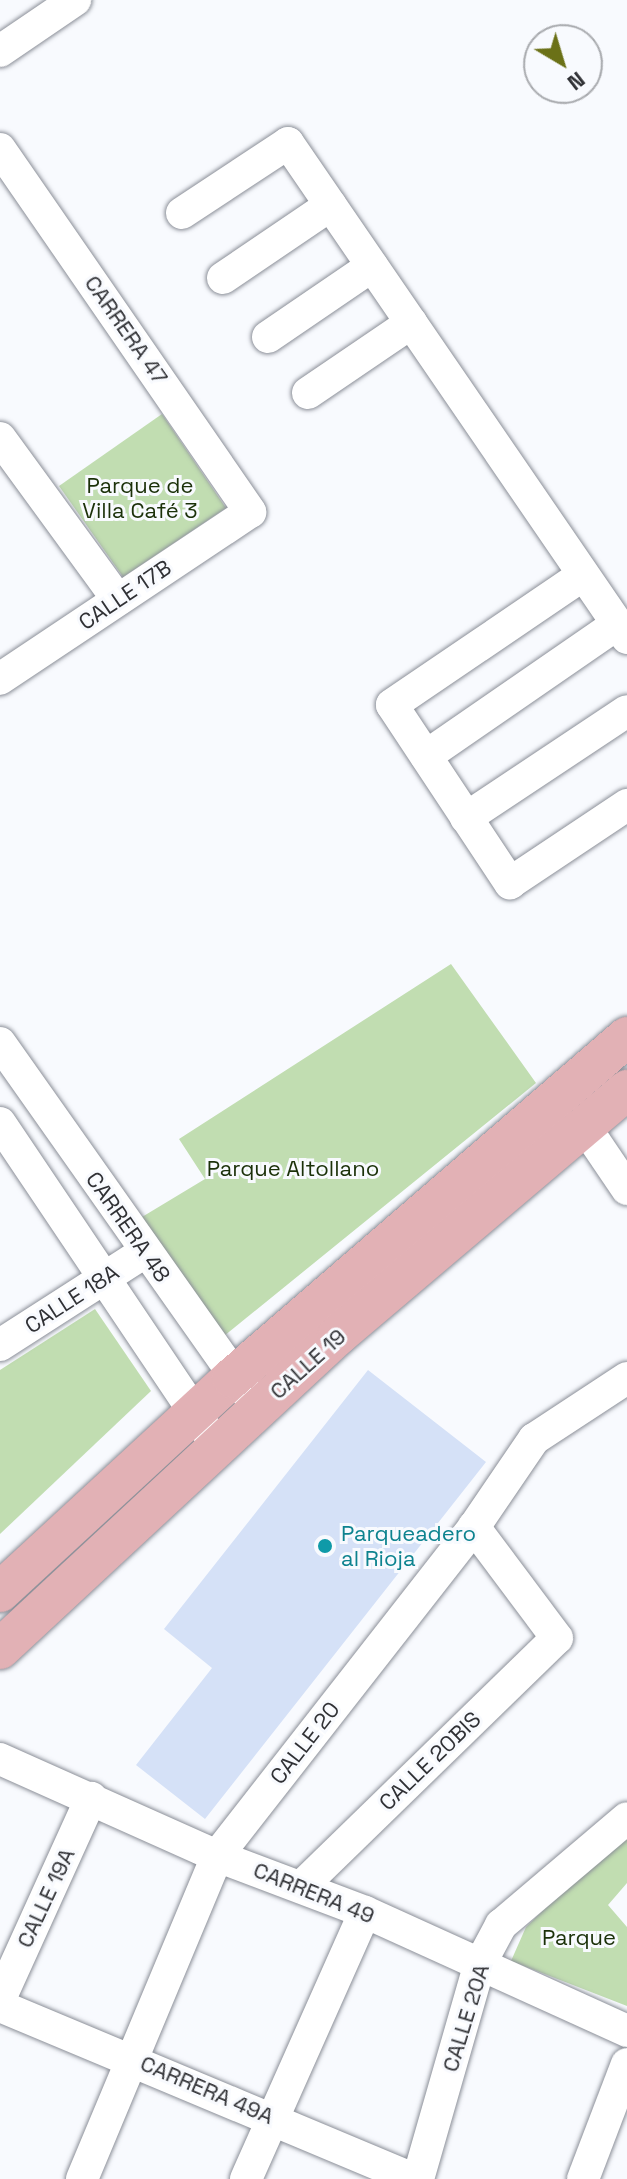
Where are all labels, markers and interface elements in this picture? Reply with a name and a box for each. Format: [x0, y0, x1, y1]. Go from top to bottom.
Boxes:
north arrow [523, 24, 603, 104]
text: N [562, 66, 591, 97]
street label: CARRERA 47 [79, 270, 173, 390]
park label: Parque de Villa Café 3 [82, 472, 198, 524]
street label: CALLE 17B [74, 554, 176, 636]
park label: Parque Altollano [207, 1156, 379, 1182]
street label: CARRERA 48 [80, 1167, 176, 1287]
street label: CALLE 18A [20, 1259, 124, 1339]
street label: CALLE 19 [265, 1323, 351, 1405]
place label: Parqueadero al Rioja [341, 1520, 476, 1572]
marker: Parqueadero al Rioja [316, 1537, 334, 1555]
street label: CALLE 20 [265, 1697, 345, 1789]
street label: CALLE 20BIS [374, 1706, 486, 1816]
street label: CALLE 19A [12, 1844, 80, 1952]
street label: CARRERA 49 [249, 1857, 379, 1929]
park label: Parque [542, 1925, 616, 1951]
street label: CALLE 20A [437, 1961, 495, 2075]
street label: CARRERA 49A [136, 2050, 278, 2130]

